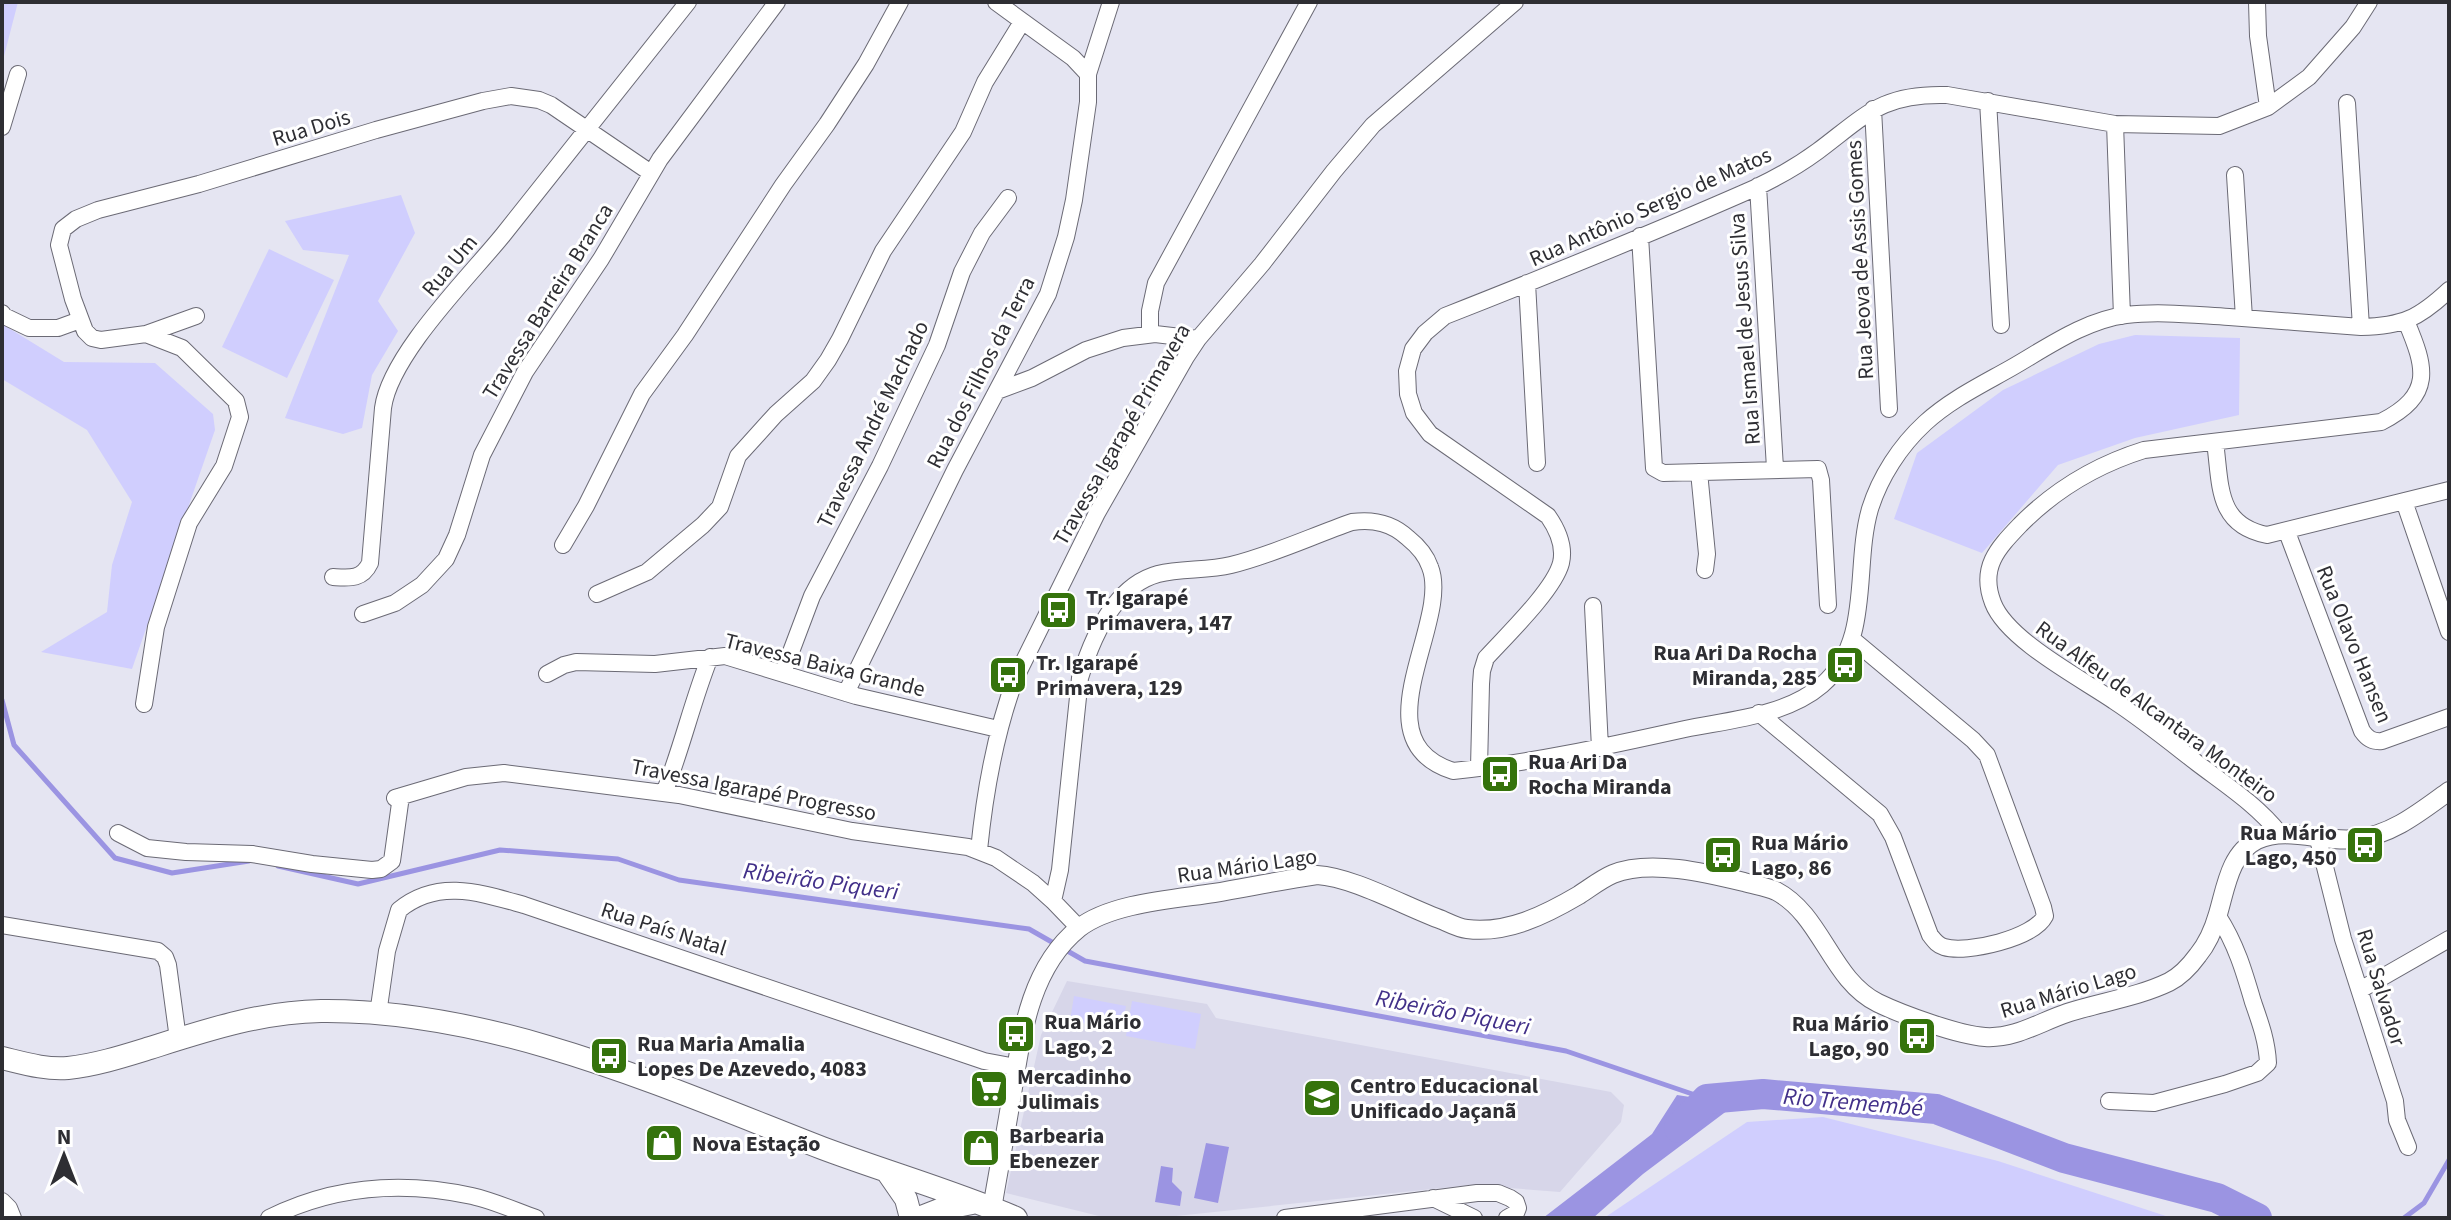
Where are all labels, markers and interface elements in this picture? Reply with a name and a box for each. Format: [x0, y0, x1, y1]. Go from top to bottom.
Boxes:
street label: Rua Dois [268, 101, 354, 155]
street label: Rua Antônio Sergio de Matos [1524, 139, 1777, 275]
street label: Rua Jeova de Assis Gomes [1838, 139, 1882, 381]
street label: Travessa Barreira Branca [474, 197, 621, 406]
street label: Rua Ismael de Jesus Silva [1721, 212, 1769, 446]
street label: Rua Um [414, 228, 485, 304]
street label: Rua dos Filhos da Terra [919, 271, 1043, 474]
street label: Travessa André Machado [809, 315, 937, 534]
street label: Travessa Igarapé Primavera [1045, 318, 1199, 551]
street label: Rua Olavo Hansen [2308, 561, 2400, 728]
place label: Tr. Igarapé Primavera, 147 [1086, 582, 1233, 639]
bus stop icon: Tr. Igarapé Primavera, 147 [1037, 589, 1079, 631]
street label: Rua Alfeu de Alcantara Monteiro [2029, 613, 2284, 811]
street label: Travessa Baixa Grande [721, 625, 928, 705]
place label: Rua Ari Da Rocha Miranda, 285 [1653, 637, 1817, 694]
bus stop icon: Rua Ari Da Rocha Miranda, 285 [1824, 644, 1866, 686]
place label: Tr. Igarapé Primavera, 129 [1036, 647, 1183, 704]
bus stop icon: Tr. Igarapé Primavera, 129 [987, 654, 1029, 696]
place label: Rua Ari Da Rocha Miranda [1528, 746, 1672, 803]
street label: Travessa Igarapé Progresso [629, 751, 879, 829]
bus stop icon: Rua Ari Da Rocha Miranda [1479, 753, 1521, 795]
place label: Rua Mário Lago, 450 [2240, 817, 2337, 874]
bus stop icon: Rua Mário Lago, 450 [2344, 824, 2386, 866]
place label: Rua Mário Lago, 86 [1751, 827, 1848, 884]
bus stop icon: Rua Mário Lago, 86 [1702, 834, 1744, 876]
street label: Rua Mário Lago [1175, 840, 1319, 892]
water label: Ribeirão Piqueri [741, 853, 901, 910]
street label: Rua País Natal [597, 894, 731, 964]
street label: Rua Salvador [2348, 925, 2414, 1050]
street label: Rua Mário Lago [1996, 955, 2140, 1027]
water label: Ribeirão Piqueri [1373, 980, 1533, 1045]
place label: Rua Mário Lago, 2 [1044, 1006, 1141, 1063]
place label: Rua Mário Lago, 90 [1792, 1008, 1889, 1065]
bus stop icon: Rua Mário Lago, 2 [995, 1013, 1037, 1055]
bus stop icon: Rua Mário Lago, 90 [1896, 1015, 1938, 1057]
place label: Rua Maria Amalia Lopes De Azevedo, 4083 [637, 1028, 867, 1085]
bus stop icon: Rua Maria Amalia Lopes De Azevedo, 4083 [588, 1035, 630, 1077]
place label: Mercadinho Julimais [1017, 1061, 1131, 1118]
supermarket icon: Mercadinho Julimais [968, 1068, 1010, 1110]
place label: Centro Educacional Unificado Jaçanã [1350, 1070, 1539, 1127]
school or university icon: Centro Educacional Unificado Jaçanã [1301, 1077, 1343, 1119]
water label: Rio Tremembé [1782, 1079, 1925, 1126]
north arrow [24, 1116, 104, 1196]
place label: Barbearia Ebenezer [1009, 1120, 1104, 1177]
text: N [57, 1121, 71, 1153]
shop icon: Nova Estação [643, 1122, 685, 1164]
shop icon: Barbearia Ebenezer [960, 1127, 1002, 1169]
place label: Nova Estação [692, 1128, 821, 1160]

